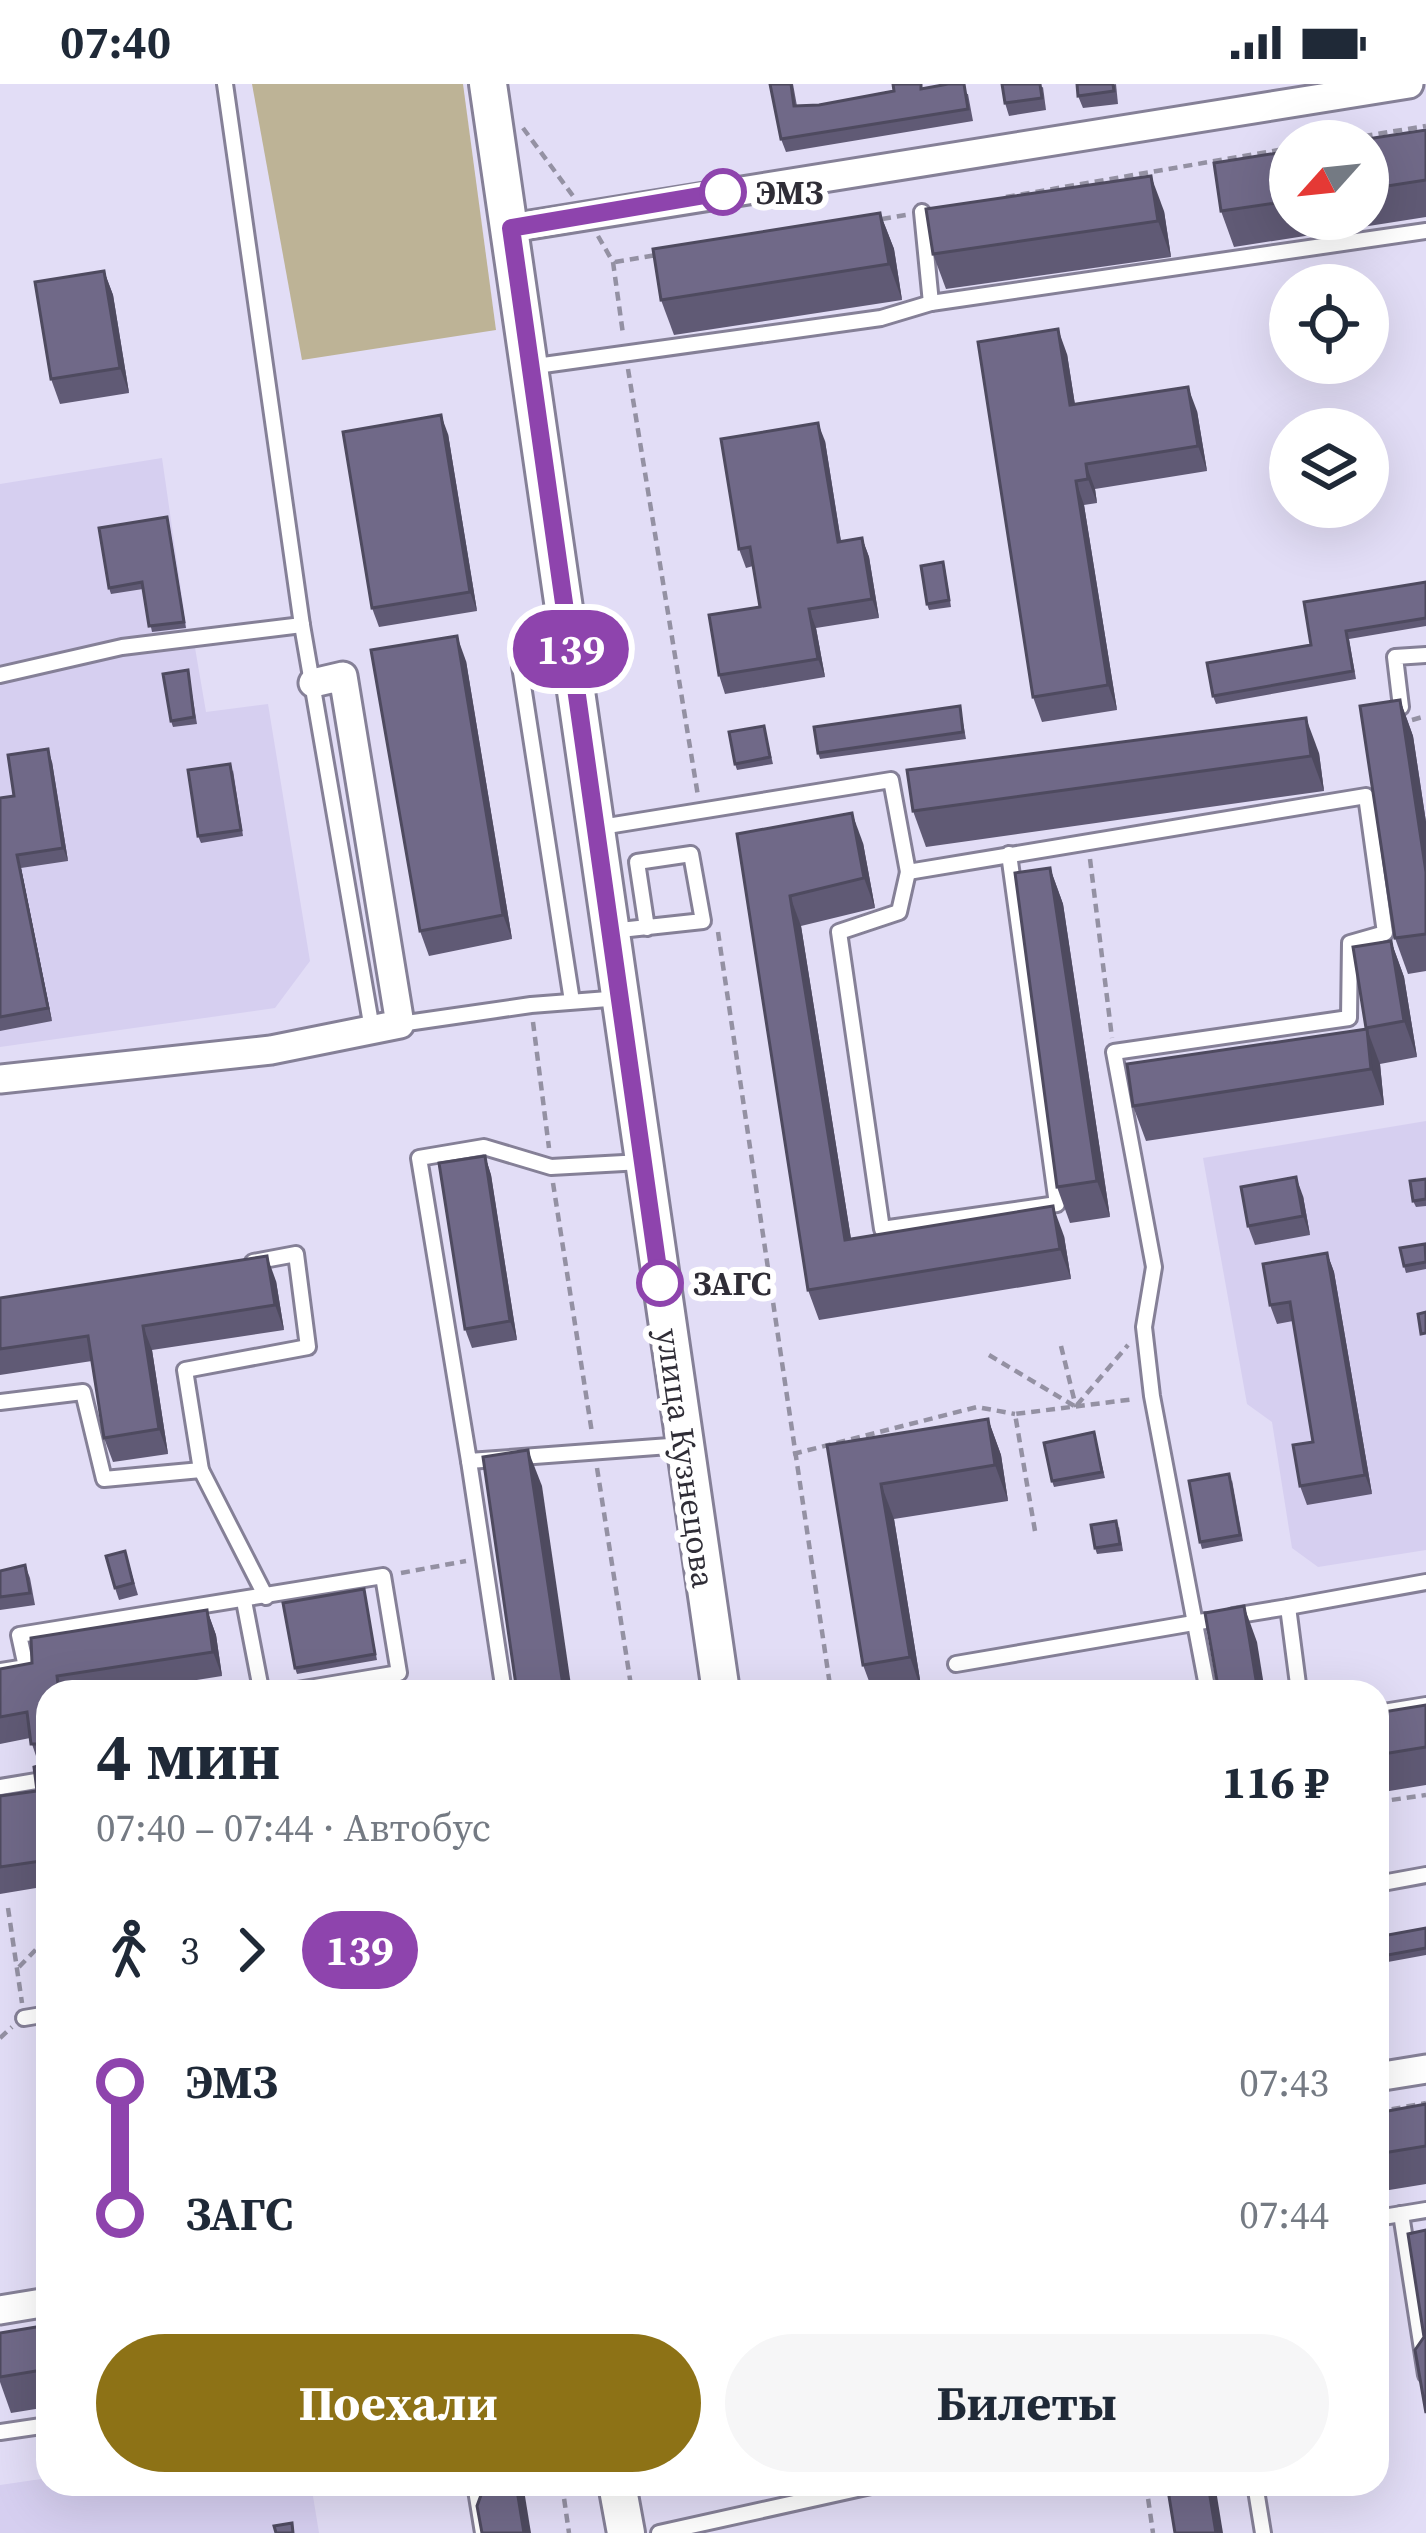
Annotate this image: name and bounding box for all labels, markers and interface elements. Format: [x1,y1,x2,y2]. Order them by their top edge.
text: 07:40 [60,11,171,73]
north arrow [1269,120,1389,240]
map controls [1269,120,1389,528]
marker: ЭМЗ [701,170,745,214]
place label: ЭМЗ [756,170,823,215]
button: locate [1269,264,1389,384]
button: layers [1269,408,1389,528]
line badge: 139 [502,610,640,688]
text: 139 [537,620,605,678]
marker: ЗАГС [638,1261,682,1305]
place label: ЗАГС [693,1261,771,1306]
street label: улица Кузнецова [646,1325,727,1591]
text: 4 мин [96,1711,281,1801]
text: 116 ₽ [1222,1751,1329,1813]
text: 07:40 – 07:44 · Автобус [96,1801,491,1854]
icon: walk [96,1917,162,1983]
icon: forward [218,1917,284,1983]
text: 139 [326,1921,394,1979]
text: 3 [180,1924,200,1977]
text: ЭМЗ [186,2051,278,2113]
text: 07:43 [1239,2056,1329,2109]
text: ЗАГС [186,2183,293,2245]
text: 07:44 [1239,2188,1329,2241]
button: Поехали [96,2334,701,2472]
button: Билеты [725,2334,1329,2472]

